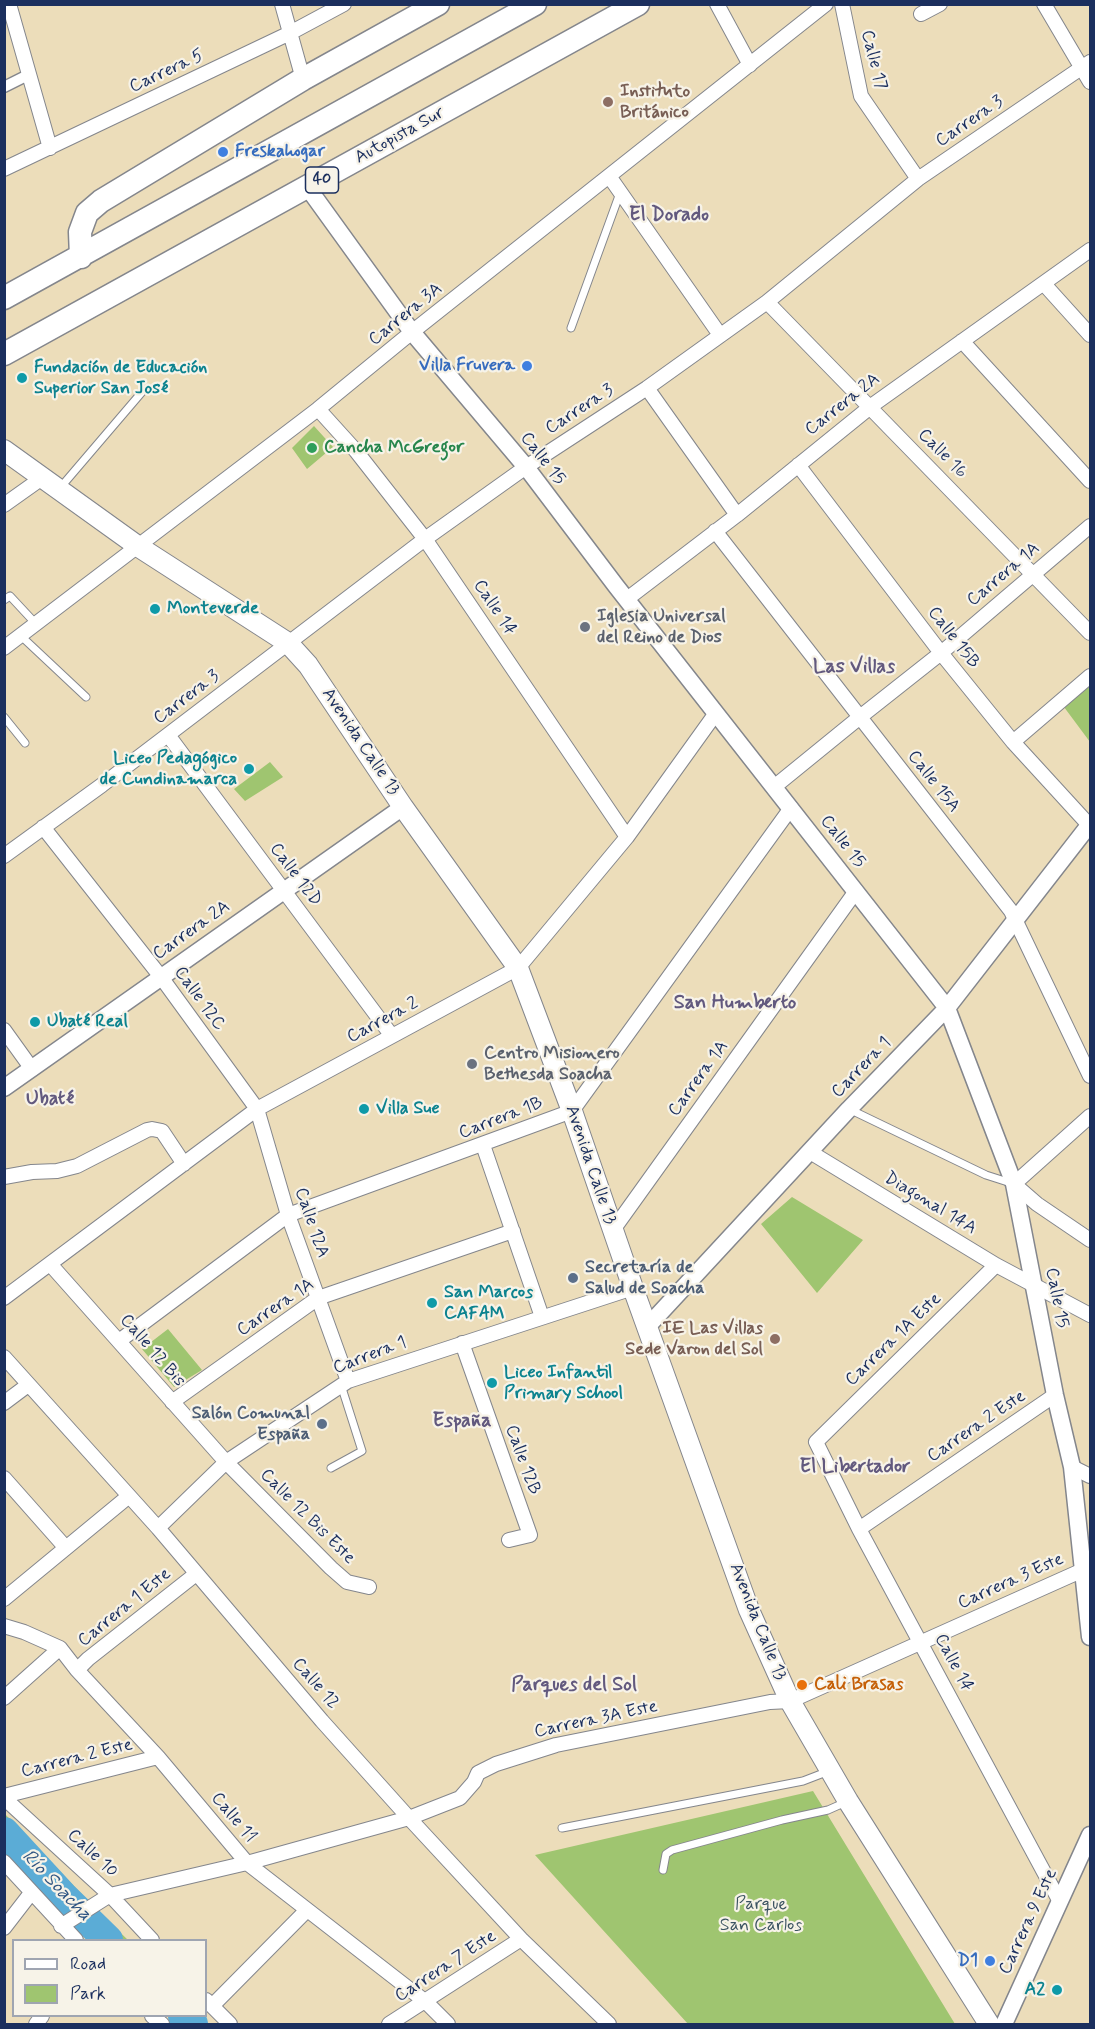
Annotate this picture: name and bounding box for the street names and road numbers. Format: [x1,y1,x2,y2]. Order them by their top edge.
street label: Calle 17 [855,28,891,92]
street label: Carrera 5 [126,45,208,99]
street label: Carrera 3 [932,92,1008,152]
street label: Autopista Sur [352,103,448,169]
road number: 40 [306,167,338,193]
street label: Carrera 3A [365,279,447,351]
street label: Carrera 2A [801,369,885,441]
street label: Carrera 3 [542,380,618,440]
street label: Calle 16 [913,425,971,483]
street label: Calle 15 [515,428,569,490]
street label: Carrera 1A [963,538,1045,612]
street label: Calle 14 [468,576,520,640]
street label: Calle 15B [922,603,984,673]
street label: Carrera 3 [150,666,224,730]
street label: Avenida Calle 13 [316,684,404,800]
street label: Calle 15A [902,747,964,817]
street label: Calle 15 [815,811,869,873]
street label: Calle 12D [264,839,326,911]
street label: Carrera 2A [149,897,235,965]
street label: Calle 12C [169,963,229,1035]
street label: Carrera 2 [344,993,422,1049]
street label: Carrera 1 [828,1033,896,1103]
street label: Carrera 1A [664,1037,734,1121]
street label: Carrera 1B [456,1093,546,1145]
street label: Avenida Calle 13 [560,1103,620,1227]
street label: Diagonal 14A [880,1168,980,1240]
street label: Calle 12A [289,1185,333,1261]
street label: Calle 15 [1040,1266,1072,1330]
street label: Carrera 1A [233,1274,319,1342]
street label: Carrera 1A Este [841,1289,947,1391]
street label: Calle 12 Bis [114,1310,190,1392]
street label: Carrera 1 [330,1332,410,1380]
street label: Carrera 2 Este [924,1386,1030,1468]
street label: Calle 12B [499,1422,545,1498]
street label: Calle 12 Bis Este [255,1465,359,1569]
street label: Carrera 3 Este [955,1549,1067,1615]
street label: Avenida Calle 13 [724,1560,790,1684]
street label: Carrera 1 Este [74,1564,176,1652]
street label: Calle 14 [929,1630,977,1696]
street label: Calle 12 [287,1654,343,1714]
street label: Carrera 3A Este [532,1696,660,1744]
street label: Carrera 2 Este [19,1735,135,1783]
street label: Calle 11 [206,1788,260,1848]
street label: Calle 10 [62,1825,122,1883]
street label: Carrera 9 Este [995,1866,1063,1978]
street label: Carrera 7 Este [391,1926,501,2008]

